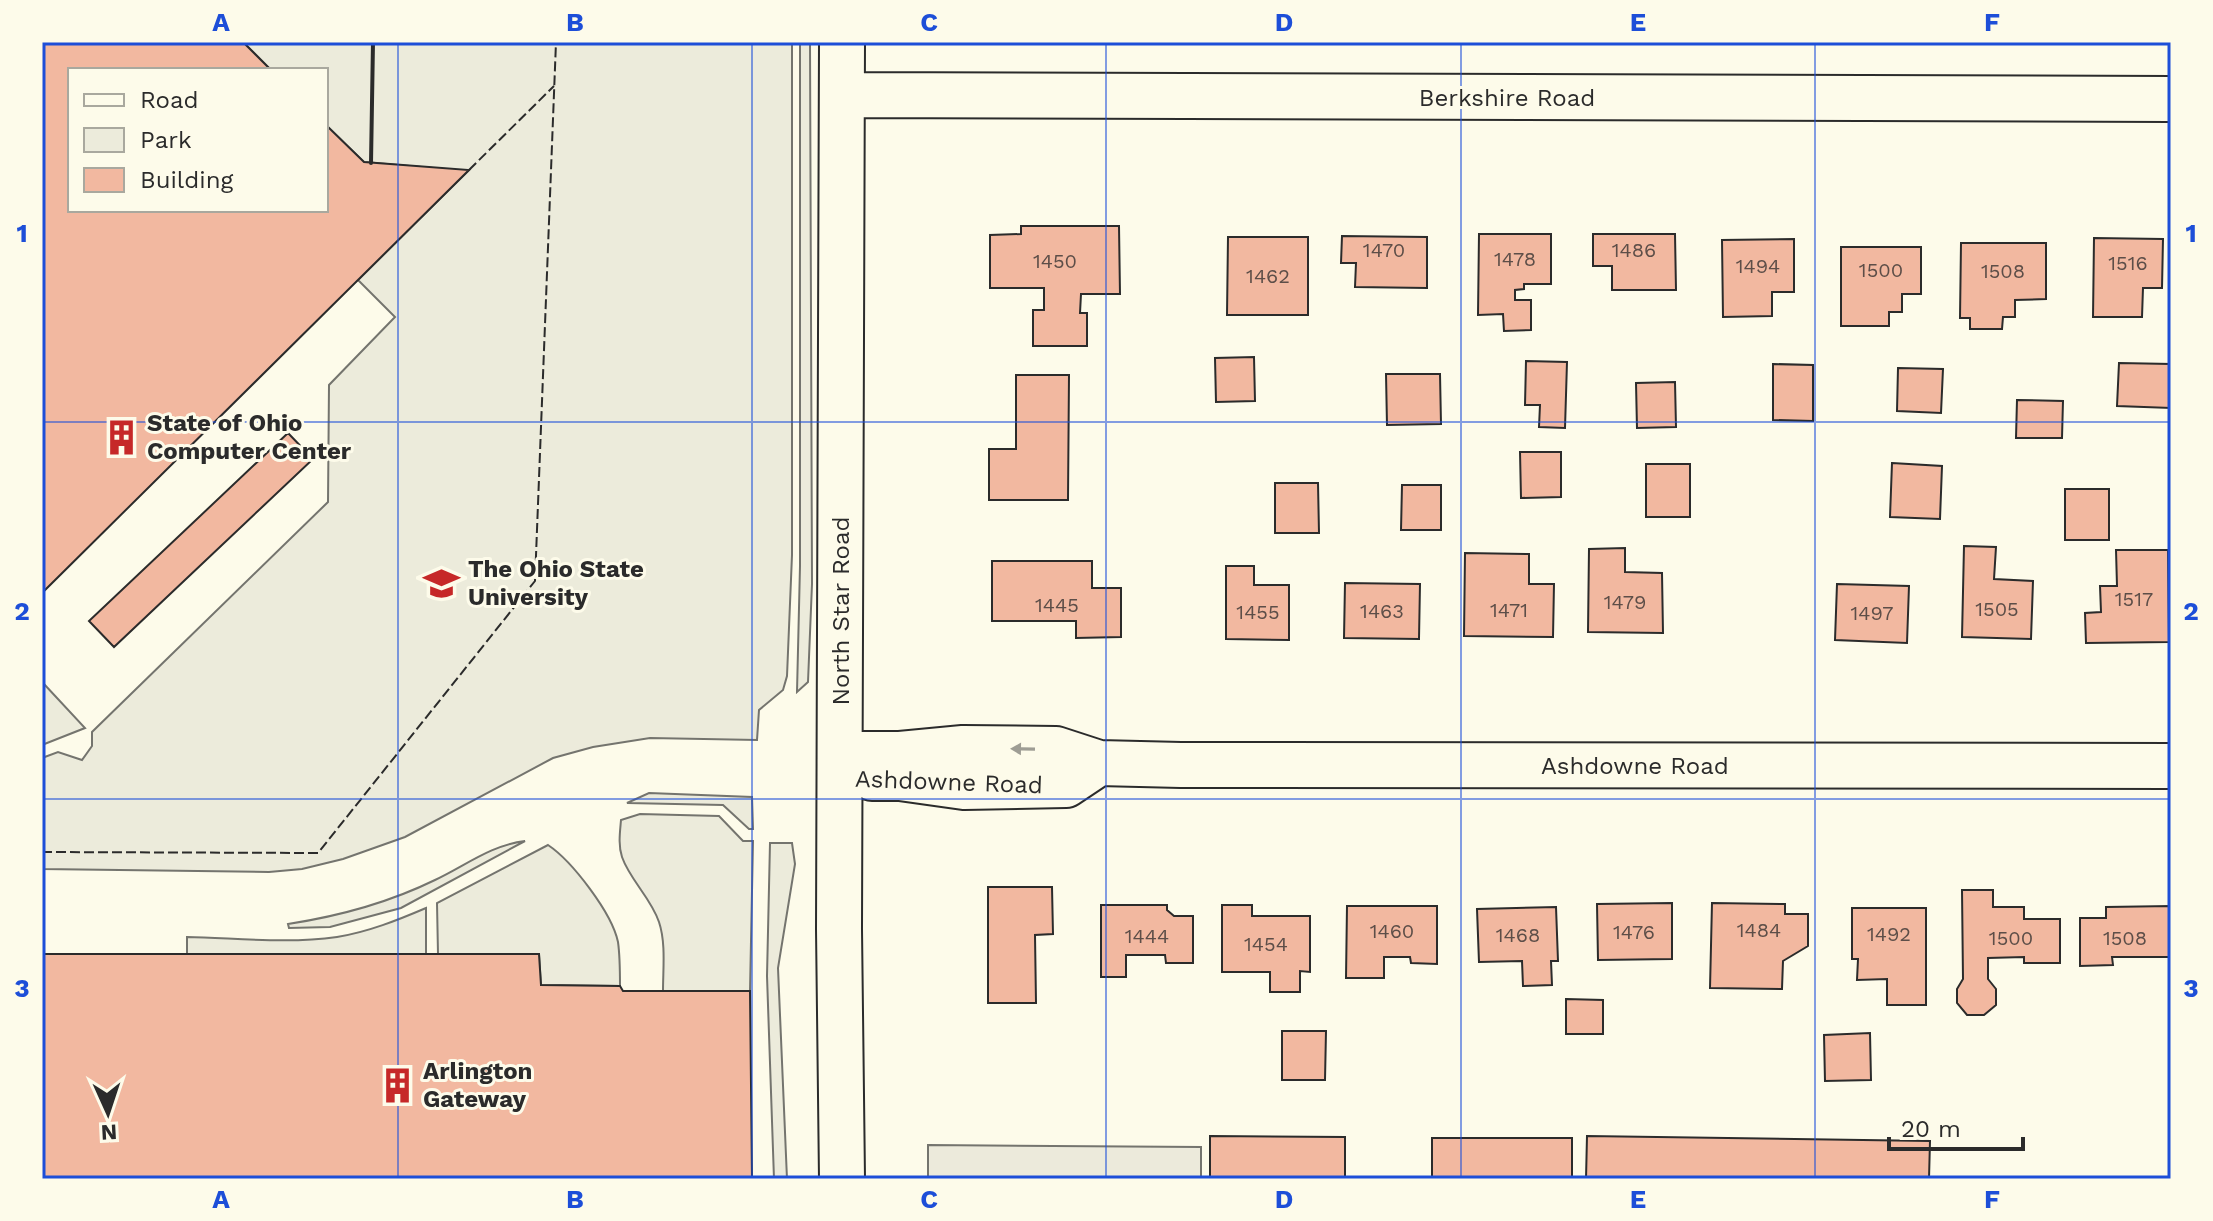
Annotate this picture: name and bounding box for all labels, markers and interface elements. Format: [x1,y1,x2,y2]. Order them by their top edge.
text: A [212,7,230,37]
text: B [566,7,584,37]
text: C [920,7,938,37]
text: D [1275,7,1293,37]
text: E [1630,7,1646,37]
text: F [1984,7,2000,37]
legend [68,68,328,212]
street label: Berkshire Road [1419,84,1595,112]
text: Road [140,86,199,114]
text: Park [140,126,192,154]
text: Building [140,166,233,194]
text: 1 [16,218,28,248]
text: 1 [2185,218,2197,248]
house number: 1470 [1363,238,1405,262]
house number: 1486 [1612,238,1656,262]
house number: 1478 [1494,247,1536,271]
house number: 1450 [1033,249,1077,273]
house number: 1516 [2108,251,2148,275]
house number: 1494 [1736,254,1780,278]
house number: 1500 [1859,258,1903,282]
house number: 1508 [1981,259,2025,283]
house number: 1462 [1246,264,1290,288]
place label: State of Ohio Computer Center [147,409,352,465]
building icon: State of Ohio Computer Center [102,418,140,456]
street label: North Star Road [827,516,855,706]
place label: The Ohio State University [468,555,644,611]
school or university icon: The Ohio State University [423,564,461,602]
house number: 1517 [2115,587,2153,611]
house number: 1479 [1604,590,1646,614]
house number: 1445 [1035,593,1079,617]
text: 2 [14,596,30,626]
text: 2 [2183,596,2199,626]
house number: 1505 [1975,597,2019,621]
house number: 1471 [1490,598,1528,622]
house number: 1463 [1360,599,1404,623]
house number: 1455 [1236,600,1280,624]
house number: 1497 [1850,601,1894,625]
one-way arrow [1010,743,1035,755]
street label: Ashdowne Road [1541,752,1729,780]
street label: Ashdowne Road [855,765,1043,799]
house number: 1484 [1737,918,1781,942]
house number: 1460 [1370,919,1414,943]
house number: 1476 [1613,920,1655,944]
house number: 1492 [1867,922,1911,946]
house number: 1468 [1496,923,1540,947]
house number: 1444 [1125,924,1169,948]
house number: 1500 [1989,926,2033,950]
house number: 1508 [2103,926,2147,950]
house number: 1454 [1244,932,1288,956]
text: 3 [14,973,30,1003]
text: 3 [2183,973,2199,1003]
place label: Arlington Gateway [423,1057,532,1113]
building icon: Arlington Gateway [378,1066,416,1104]
north arrow [68,1073,148,1153]
scale bar [1889,1101,2023,1151]
text: 20 m [1901,1115,1961,1143]
text: N [100,1120,118,1145]
text: A [212,1184,230,1214]
text: B [566,1184,584,1214]
text: C [920,1184,938,1214]
text: D [1275,1184,1293,1214]
text: E [1630,1184,1646,1214]
text: F [1984,1184,2000,1214]

